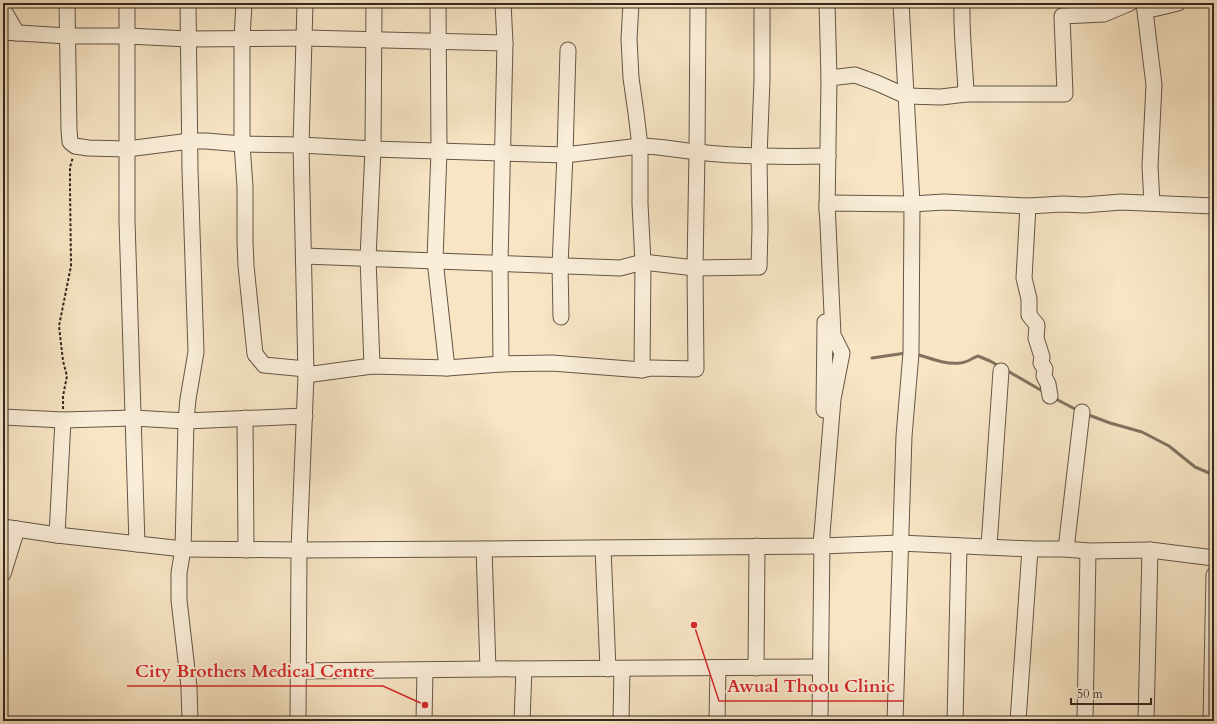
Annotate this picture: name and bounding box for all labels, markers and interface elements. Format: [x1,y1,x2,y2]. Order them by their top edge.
callout: City Brothers Medical Centre [127,656,383,686]
text: City Brothers Medical Centre [135,659,375,684]
callout: Awual Thoou Clinic [719,671,903,701]
text: Awual Thoou Clinic [727,674,895,699]
scale bar [1071,680,1151,706]
text: 50 m [1077,686,1104,702]

